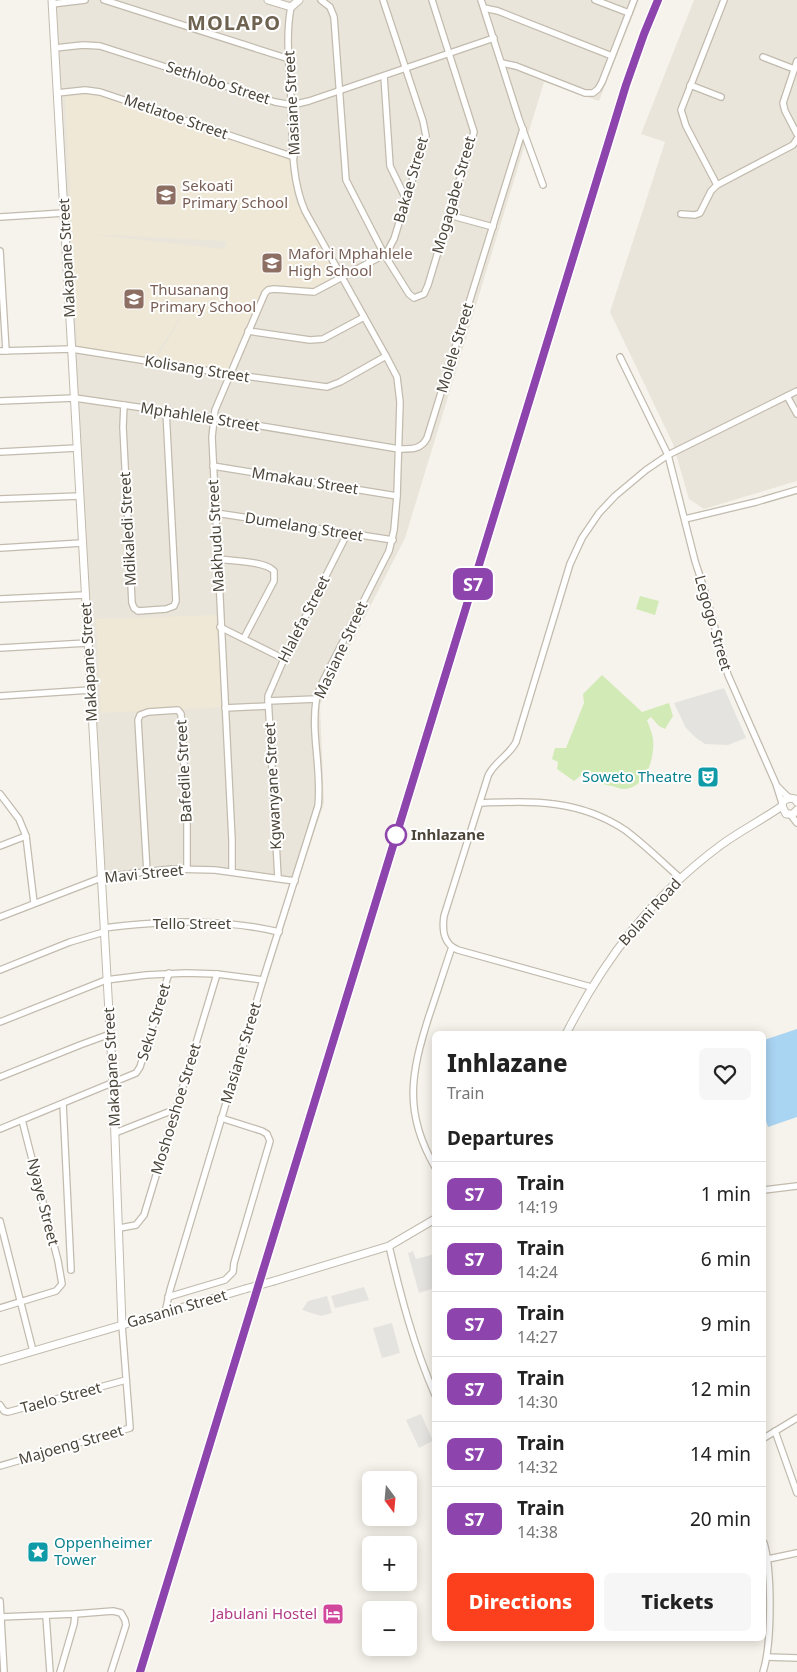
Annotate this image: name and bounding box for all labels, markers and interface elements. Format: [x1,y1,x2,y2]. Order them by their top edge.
district label: MOLAPO [187,9,281,36]
street label: Masiane Street [278,50,304,156]
street label: Sethlobo Street [164,56,274,108]
street label: Metlatoe Street [122,89,231,143]
street label: Mogagabe Street [427,133,480,256]
street label: Bakae Street [388,134,432,225]
place label: Sekoati Primary School [182,175,288,212]
school or university icon: Sekoati Primary School [154,183,178,207]
street label: Makapane Street [53,197,79,318]
place label: Mafori Mphahlele High School [288,243,413,280]
school or university icon: Mafori Mphahlele High School [260,251,284,275]
place label: Thusanang Primary School [150,279,256,316]
school or university icon: Thusanang Primary School [122,287,146,311]
street label: Molele Street [431,300,477,395]
street label: Kolisang Street [143,350,252,386]
street label: Mphahlele Street [139,397,262,435]
street label: Mmakau Street [250,462,360,498]
street label: Mdikaledi Street [114,471,140,587]
street label: Makhudu Street [202,479,228,593]
street label: Dumelang Street [244,507,365,545]
line badge: S7 [450,568,496,600]
street label: Hlalefa Street [273,571,334,665]
text: S7 [463,572,483,596]
street label: Legogo Street [691,573,737,673]
street label: Masiane Street [309,597,372,701]
street label: Makapane Street [75,601,101,722]
street label: Bafedile Street [170,719,196,823]
street label: Kgwanyane Street [259,721,285,850]
theatre icon: Soweto Theatre [696,765,720,789]
place label: Soweto Theatre [582,766,692,786]
marker: Inhlazane [385,824,407,846]
place label: Inhlazane [411,824,485,844]
street label: Mavi Street [103,859,185,887]
street label: Bolani Road [614,873,685,949]
street label: Tello Street [153,913,232,933]
street label: Seku Street [132,980,174,1063]
street label: Masiane Street [215,999,265,1106]
street label: Makapane Street [98,1006,124,1127]
street label: Moshoeshoe Street [146,1040,205,1177]
text: Inhlazane [447,1046,568,1079]
button: heart [699,1048,751,1100]
text: Train [447,1082,484,1104]
text: Departures [447,1125,554,1151]
street label: Nyaye Street [23,1156,65,1248]
text: Train [517,1170,565,1196]
text: 1 min [701,1181,751,1207]
text: S7 [464,1182,485,1206]
text: 14:19 [517,1196,558,1218]
text: Train [517,1235,565,1261]
text: 6 min [701,1246,751,1272]
text: S7 [464,1247,485,1271]
text: 14:24 [517,1261,558,1283]
street label: Gasanin Street [124,1284,230,1332]
text: Train [517,1300,565,1326]
text: 9 min [701,1311,751,1337]
text: S7 [464,1312,485,1336]
text: 14:27 [517,1326,558,1348]
text: Train [517,1365,565,1391]
text: 12 min [690,1376,751,1402]
street label: Taelo Street [18,1377,104,1417]
text: S7 [464,1377,485,1401]
text: 14:30 [517,1391,558,1413]
street label: Majoeng Street [16,1419,126,1468]
text: Train [517,1430,565,1456]
text: 14 min [690,1441,751,1467]
text: S7 [464,1442,485,1466]
text: 14:32 [517,1456,558,1478]
north arrow [362,1471,418,1526]
map controls [362,1471,417,1656]
text: Train [517,1495,565,1521]
text: 20 min [690,1506,751,1532]
text: S7 [464,1507,485,1531]
text: 14:38 [517,1521,558,1543]
place label: Oppenheimer Tower [54,1532,152,1569]
button: + [362,1536,417,1591]
place icon: Oppenheimer Tower [26,1540,50,1564]
button: Directions [447,1573,594,1631]
button: Tickets [604,1573,751,1631]
button: − [362,1601,417,1656]
hotel icon: Jabulani Hostel [321,1602,345,1626]
place label: Jabulani Hostel [210,1603,317,1623]

